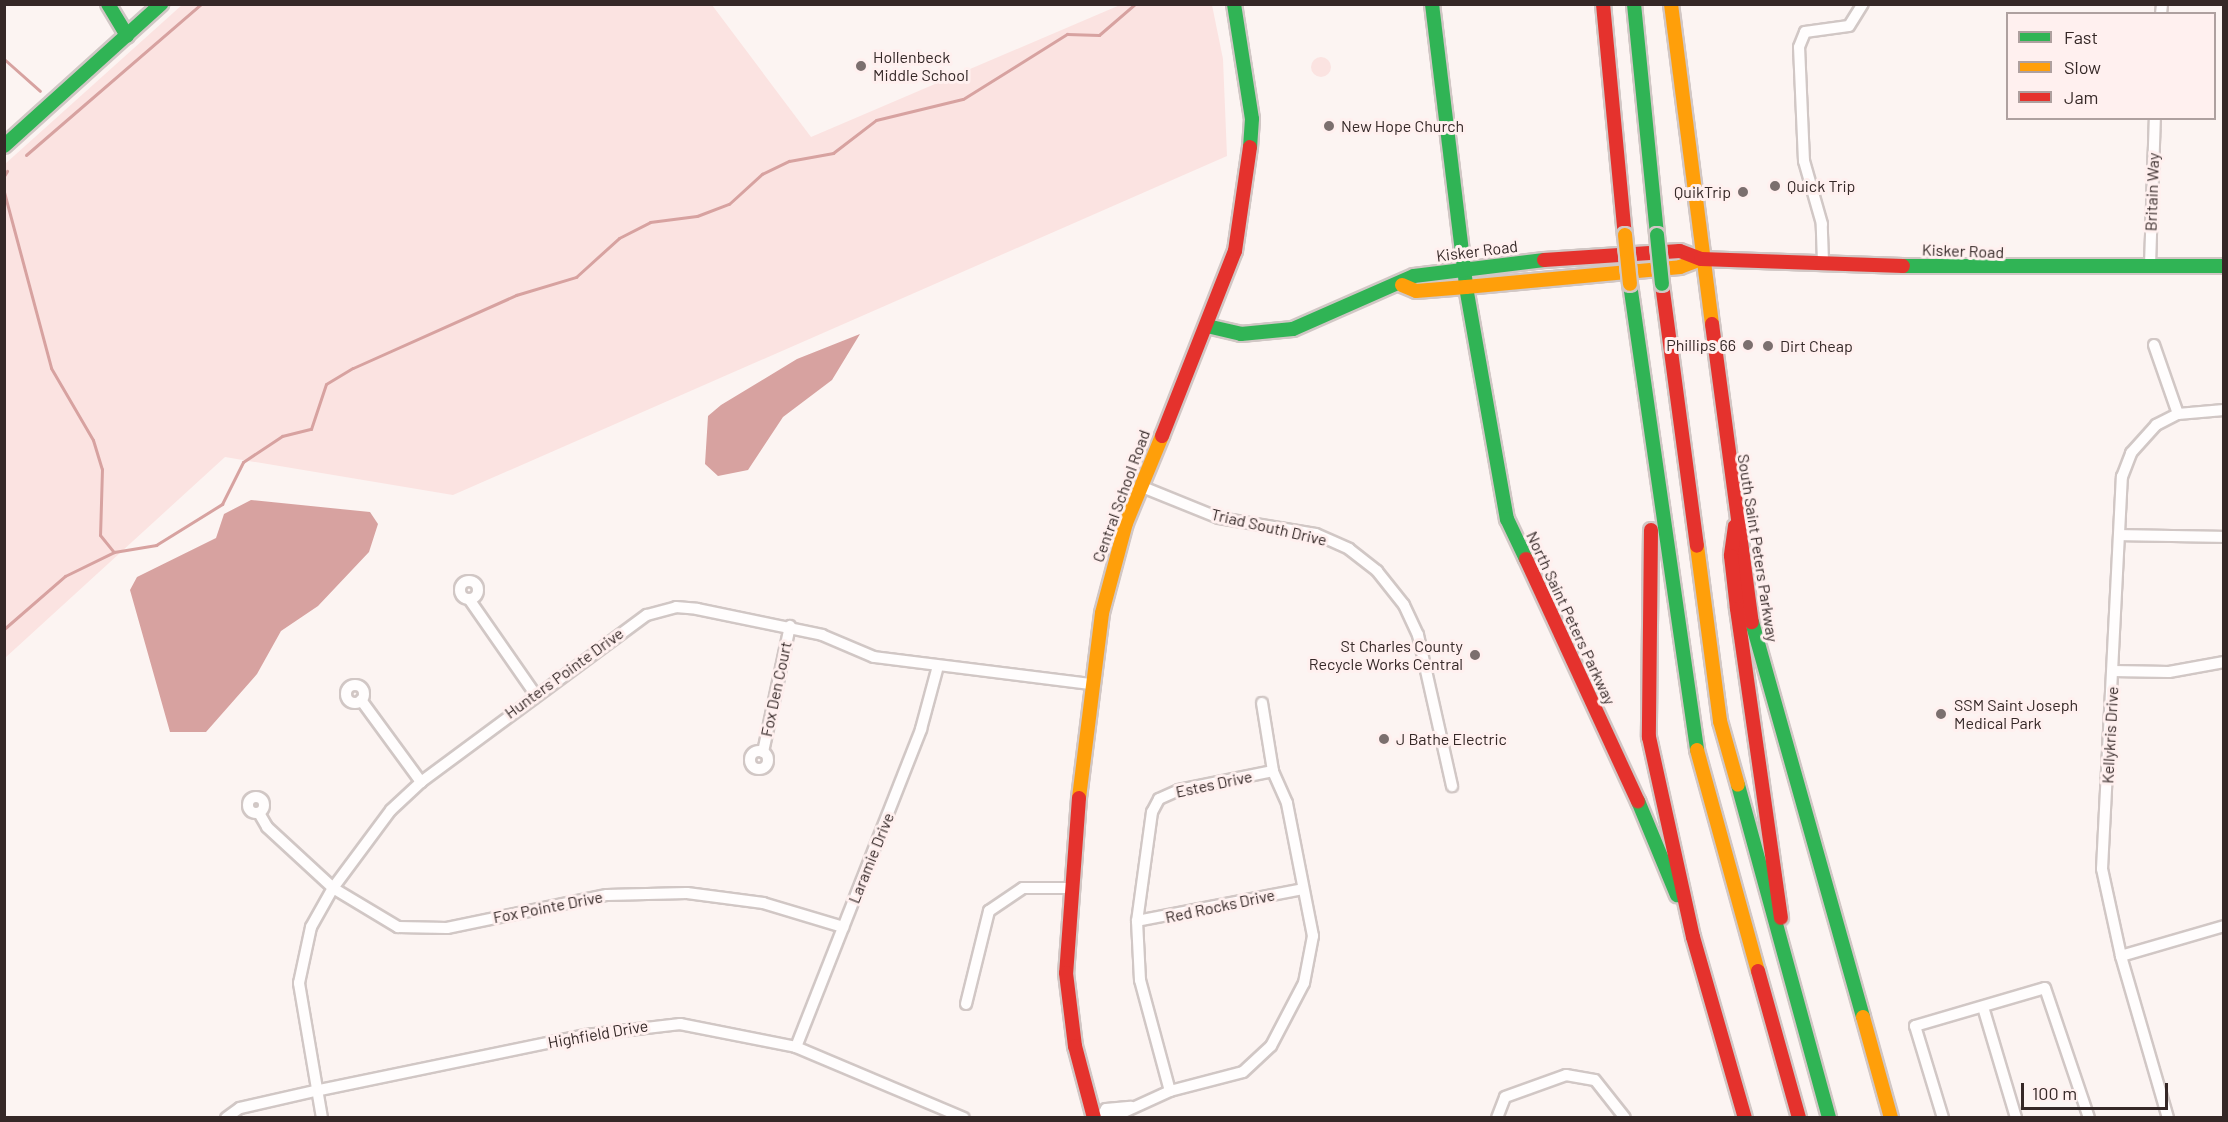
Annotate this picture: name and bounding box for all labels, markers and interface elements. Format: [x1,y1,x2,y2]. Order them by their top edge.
legend [2006,12,2216,120]
text: Fast [2064,26,2098,48]
place label: Hollenbeck Middle School [873,47,969,85]
text: Slow [2064,56,2101,78]
marker: Hollenbeck Middle School [854,59,868,73]
text: Jam [2064,86,2098,108]
place label: New Hope Church [1341,116,1464,136]
marker: New Hope Church [1322,119,1336,133]
street label: Britain Way [2141,152,2163,232]
place label: Quick Trip [1787,176,1855,196]
marker: Quick Trip [1768,179,1782,193]
place label: QuikTrip [1674,182,1731,202]
marker: QuikTrip [1736,185,1750,199]
street label: Kisker Road [1435,236,1519,266]
street label: Kisker Road [1922,240,2004,262]
place label: Phillips 66 [1666,335,1736,355]
place label: Dirt Cheap [1780,336,1853,356]
marker: Phillips 66 [1741,338,1755,352]
marker: Dirt Cheap [1761,339,1775,353]
street label: Central School Road [1088,427,1154,565]
street label: South Saint Peters Parkway [1734,453,1782,643]
street label: Triad South Drive [1209,504,1329,550]
street label: North Saint Peters Parkway [1522,528,1620,708]
street label: Hunters Pointe Drive [501,623,627,723]
place label: St Charles County Recycle Works Central [1309,636,1463,674]
street label: Fox Den Court [757,640,795,738]
marker: St Charles County Recycle Works Central [1468,648,1482,662]
street label: Kellykris Drive [2098,686,2122,784]
place label: SSM Saint Joseph Medical Park [1954,695,2078,733]
marker: SSM Saint Joseph Medical Park [1932,705,1950,723]
place label: J Bathe Electric [1396,729,1507,749]
marker: J Bathe Electric [1377,732,1391,746]
street label: Estes Drive [1174,767,1254,801]
street label: Laramie Drive [844,810,898,906]
street label: Red Rocks Drive [1163,885,1277,927]
street label: Fox Pointe Drive [492,887,604,927]
street label: Highfield Drive [546,1016,650,1052]
scale bar [2024,1071,2171,1109]
text: 100 m [2032,1082,2077,1104]

